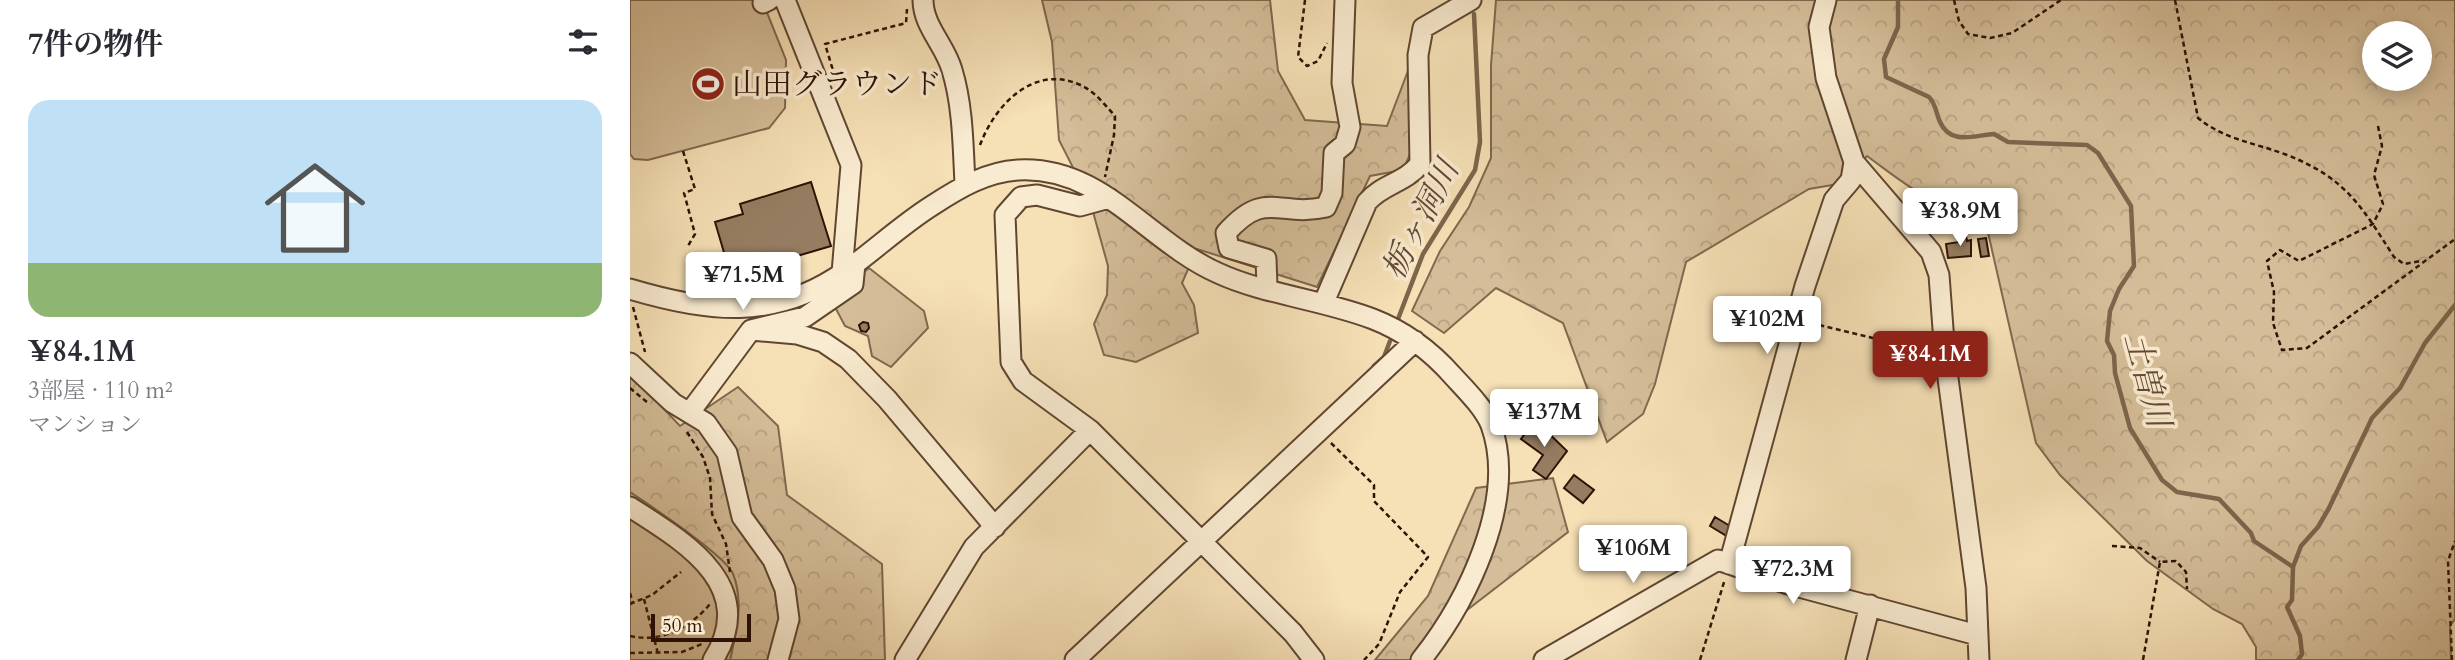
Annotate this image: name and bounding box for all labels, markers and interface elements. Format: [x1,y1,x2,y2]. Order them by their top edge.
map controls [2362,21,2432,91]
button: layers [2362,21,2432,91]
icon: filters [564,23,602,61]
text: 7件の物件 [28,24,163,65]
place label: 山田グラウンド [732,64,942,105]
sports icon: 山田グラウンド [689,65,727,103]
icon: home [252,145,378,271]
water label: 栃ヶ洞川 [1372,150,1471,287]
pin: ¥38.9M [1903,188,2017,248]
text: ¥38.9M [1919,195,2001,226]
pin: ¥71.5M [686,252,800,312]
text: ¥71.5M [702,259,784,290]
pin: ¥102M [1718,296,1816,356]
text: ¥102M [1729,303,1805,334]
water label: 土曽川 [2113,328,2181,435]
text: ¥84.1M [28,331,136,372]
pin: ¥84.1M [1873,332,1987,391]
text: ¥84.1M [1889,338,1971,369]
text: 3部屋 · 110 m² [28,375,173,406]
pin: ¥137M [1495,390,1593,449]
text: ¥137M [1506,396,1582,427]
text: マンション [28,409,142,440]
pin: ¥106M [1584,526,1682,585]
text: ¥106M [1595,532,1671,563]
pin: ¥72.3M [1736,546,1850,606]
text: ¥72.3M [1752,553,1834,584]
scale bar [651,611,751,643]
text: 50 m [662,613,703,639]

